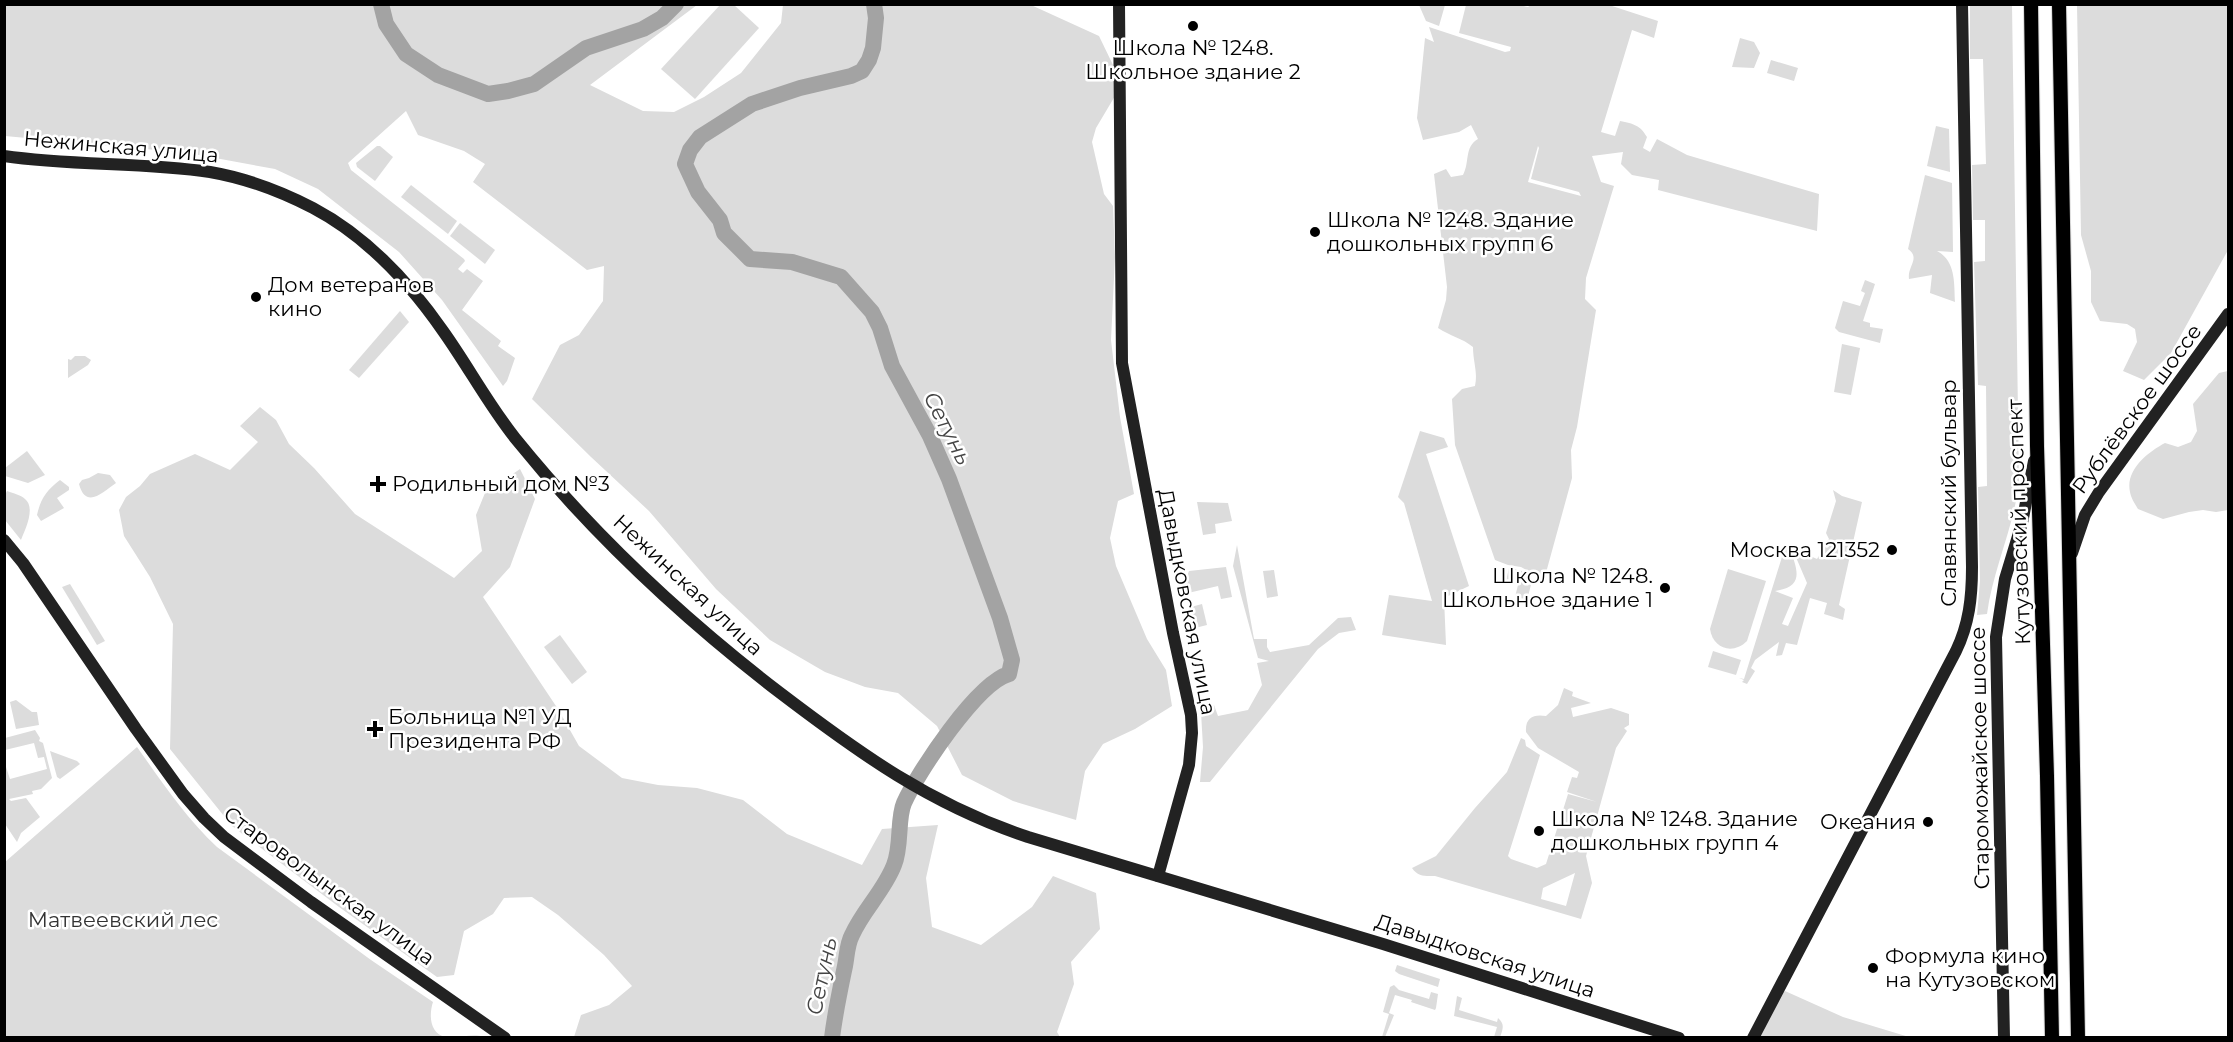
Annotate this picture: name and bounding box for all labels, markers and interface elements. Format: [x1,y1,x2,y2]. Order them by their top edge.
marker: Школа № 1248. Школьное здание 2 [1186,19,1200,33]
place label: Школа № 1248. Школьное здание 2 [1085,35,1301,84]
street label: Нежинская улица [22,126,220,167]
place label: Школа № 1248. Здание дошкольных групп 6 [1327,207,1574,256]
marker: Школа № 1248. Здание дошкольных групп 6 [1308,225,1322,239]
place label: Дом ветеранов кино [268,272,434,321]
marker: Дом ветеранов кино [249,290,263,304]
street label: Рублёвское шоссе [2067,319,2207,498]
street label: Славянский бульвар [1936,379,1961,607]
water label: Сетунь [918,387,977,469]
street label: Кутузовский проспект [2002,399,2035,645]
place label: Родильный дом №3 [392,471,610,496]
marker: Родильный дом №3 [369,475,387,493]
street label: Давыдковская улица [1153,487,1222,717]
street label: Нежинская улица [608,509,768,661]
place label: Москва 121352 [1729,537,1880,562]
marker: Москва 121352 [1885,543,1899,557]
place label: Школа № 1248. Школьное здание 1 [1442,563,1653,612]
marker: Школа № 1248. Школьное здание 1 [1658,581,1672,595]
street label: Староможайское шоссе [1965,626,1994,890]
place label: Больница №1 УД Президента РФ [388,704,572,753]
marker: Больница №1 УД Президента РФ [366,720,384,738]
street label: Староволынская улица [219,801,440,971]
place label: Школа № 1248. Здание дошкольных групп 4 [1551,806,1798,855]
place label: Океания [1820,809,1916,834]
marker: Океания [1921,815,1935,829]
marker: Школа № 1248. Здание дошкольных групп 4 [1532,824,1546,838]
park label: Матвеевский лес [28,907,218,932]
street label: Давыдковская улица [1372,908,1598,1003]
water label: Сетунь [800,935,843,1017]
place label: Формула кино на Кутузовском [1885,943,2055,992]
marker: Формула кино на Кутузовском [1866,961,1880,975]

